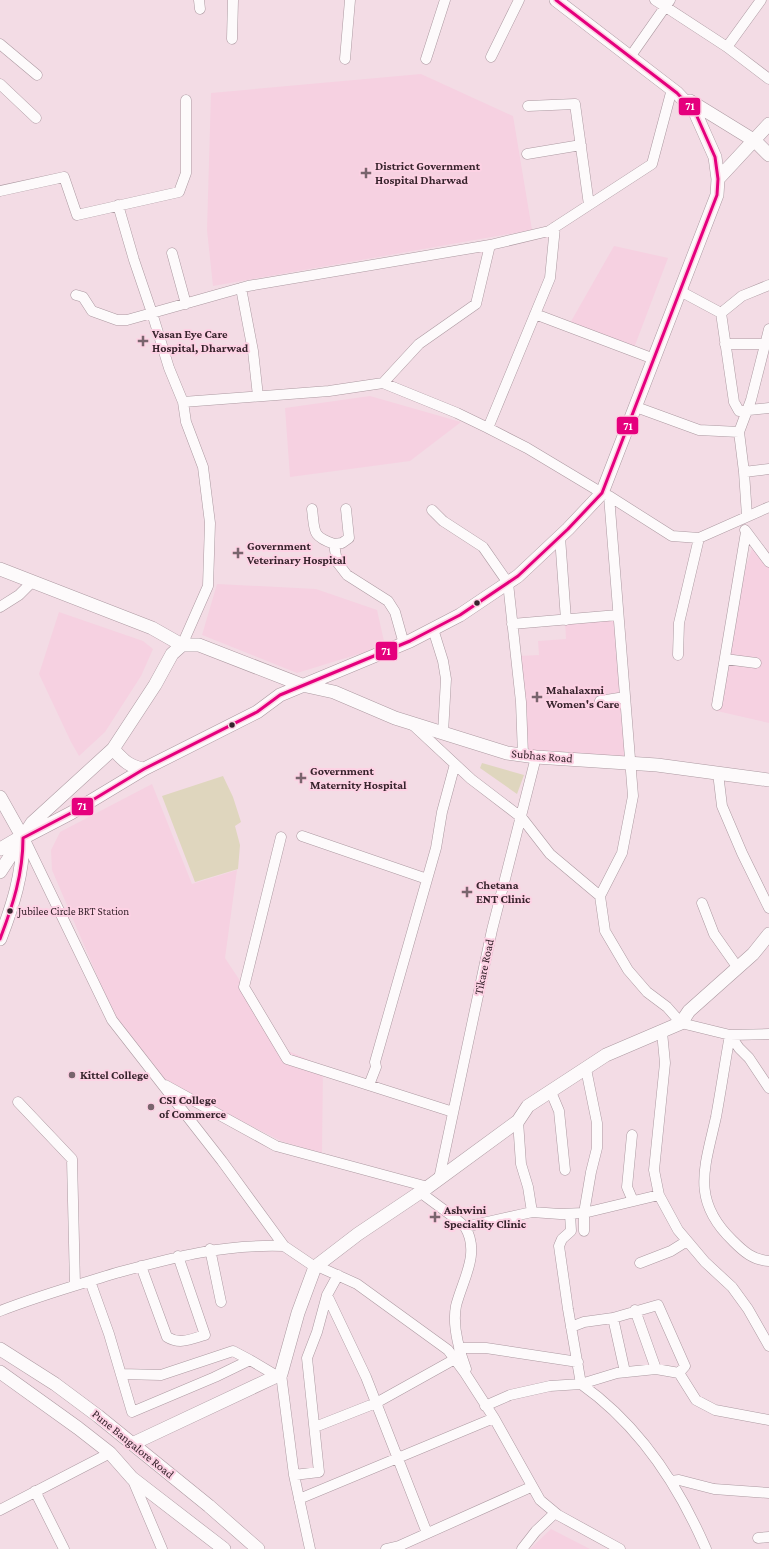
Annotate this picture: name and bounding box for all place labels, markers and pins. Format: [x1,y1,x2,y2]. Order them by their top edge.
place label: District Government Hospital Dharwad [375,159,481,187]
marker: District Government Hospital Dharwad [360,167,372,179]
place label: Vasan Eye Care Hospital, Dharwad [151,327,249,355]
marker: Vasan Eye Care Hospital, Dharwad [137,335,149,347]
place label: Government Veterinary Hospital [246,539,347,567]
marker: Government Veterinary Hospital [232,547,244,559]
unlabelled marker [472,598,482,608]
place label: Mahalaxmi Women's Care [545,683,620,711]
marker: Mahalaxmi Women's Care [531,691,543,703]
unlabelled marker [227,720,237,730]
place label: Government Maternity Hospital [310,764,407,792]
marker: Government Maternity Hospital [295,772,307,784]
place label: Chetana ENT Clinic [476,878,531,906]
marker: Chetana ENT Clinic [461,886,473,898]
place label: Jubilee Circle BRT Station [17,905,129,918]
marker: Jubilee Circle BRT Station [5,906,15,916]
place label: Kittel College [80,1068,149,1082]
marker: Kittel College [67,1070,77,1080]
place label: CSI College of Commerce [159,1093,227,1121]
marker: CSI College of Commerce [146,1102,156,1112]
place label: Ashwini Speciality Clinic [443,1203,527,1231]
marker: Ashwini Speciality Clinic [429,1211,441,1223]

